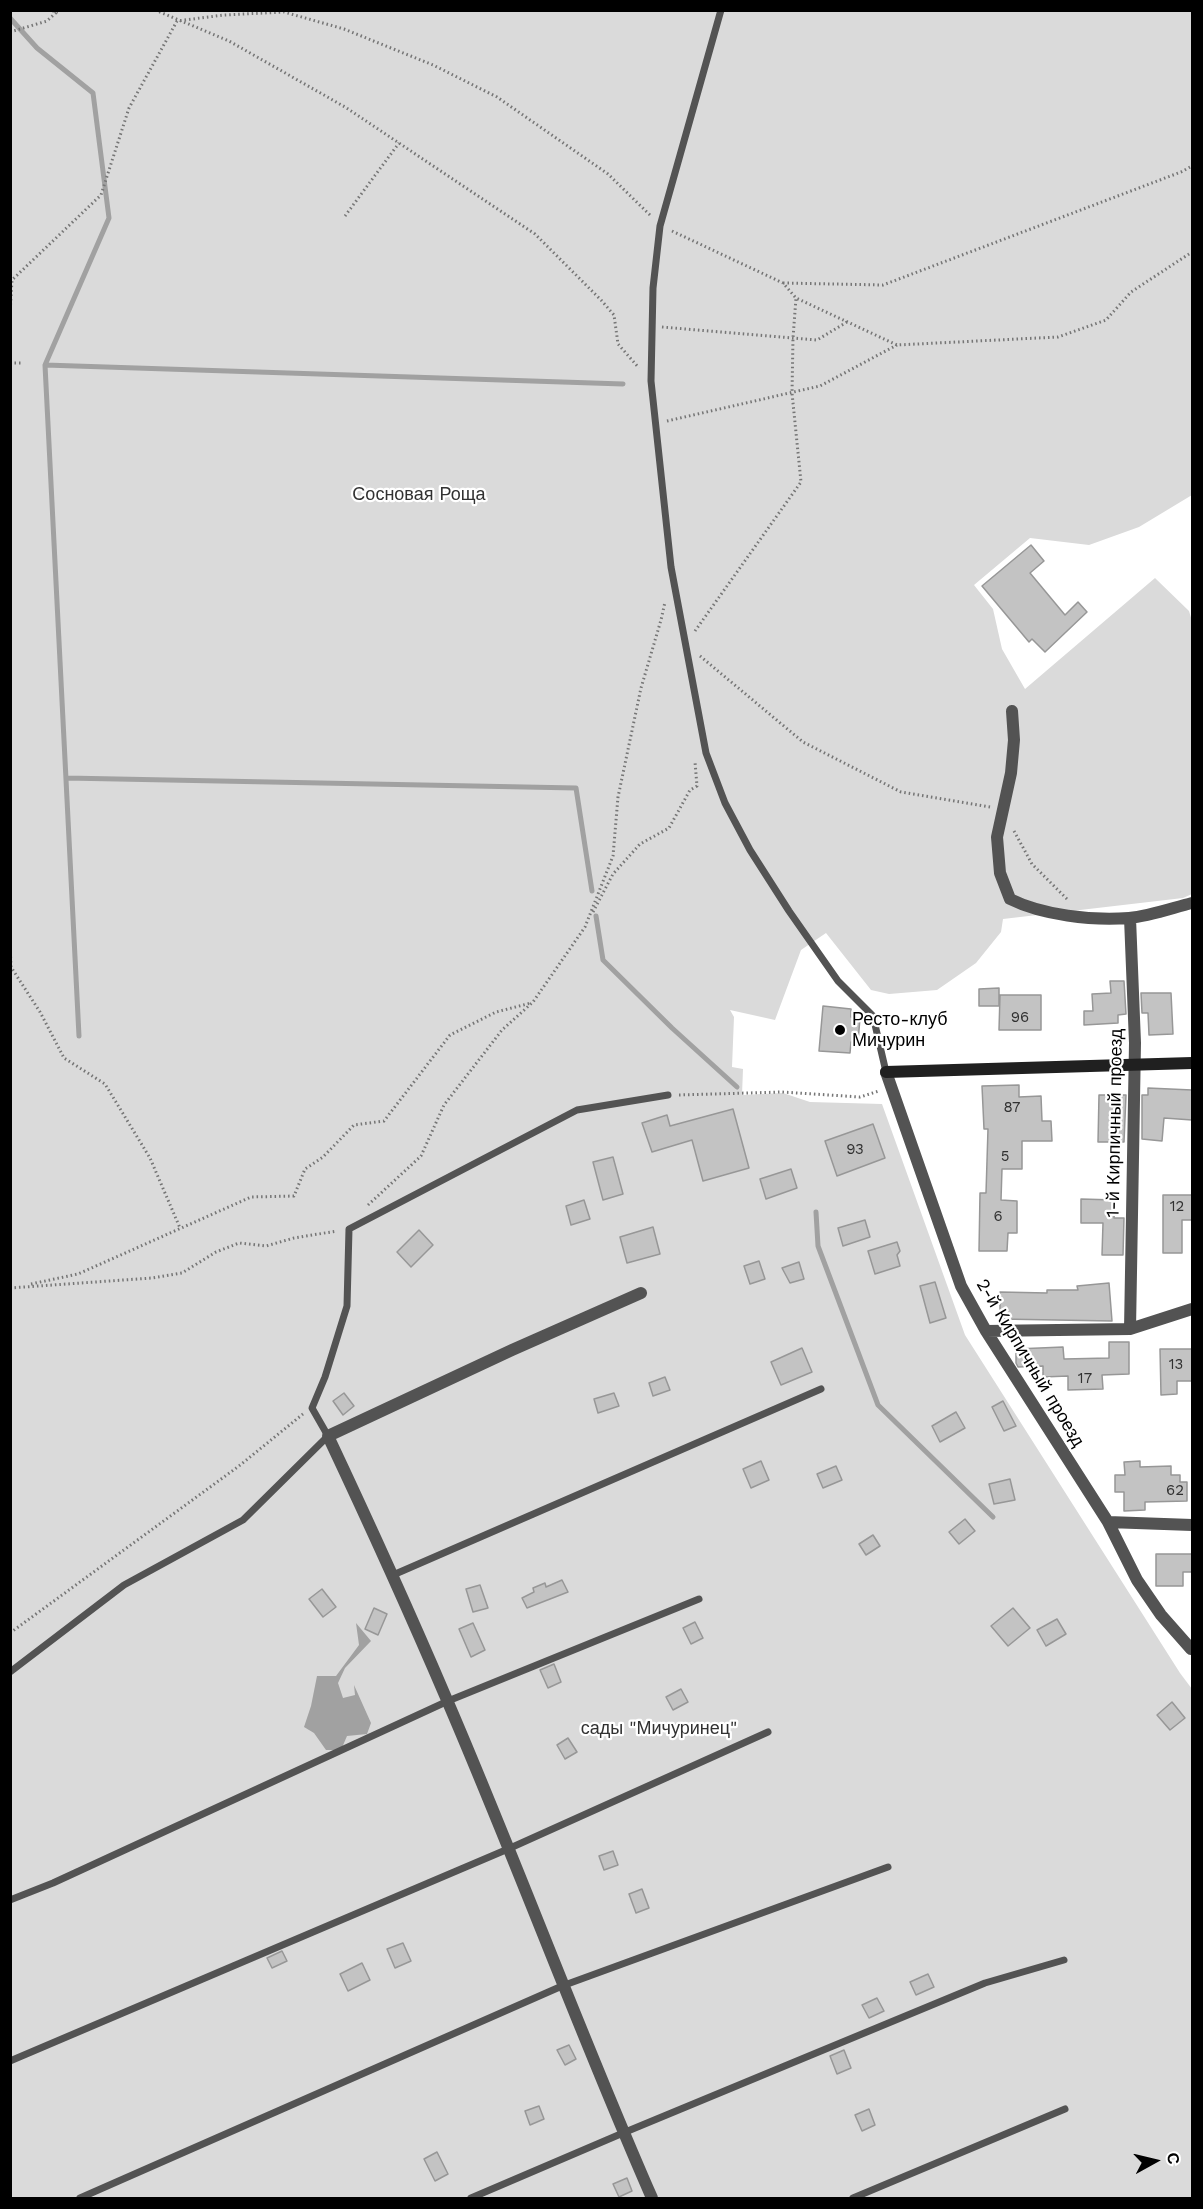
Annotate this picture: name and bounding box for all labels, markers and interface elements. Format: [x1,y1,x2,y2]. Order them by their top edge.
park label: Сосновая Роща [352,484,486,506]
place label: Ресто-клуб Мичурин [852,1009,948,1052]
house number: 96 [1011,1009,1029,1027]
marker: Ресто-клуб Мичурин [833,1023,847,1037]
street label: 1-й Кирпичный проезд [1103,1028,1127,1218]
house number: 87 [1003,1099,1021,1117]
house number: 93 [846,1141,864,1159]
house number: 5 [1001,1148,1009,1166]
house number: 12 [1170,1198,1184,1216]
house number: 6 [993,1208,1003,1226]
street label: 2-й Кирпичный проезд [971,1275,1089,1451]
house number: 13 [1169,1356,1183,1374]
house number: 17 [1078,1370,1092,1388]
house number: 62 [1166,1482,1184,1500]
park label: сады "Мичуринец" [581,1718,737,1740]
north arrow [1125,2131,1185,2191]
text: С [1163,2151,1184,2165]

